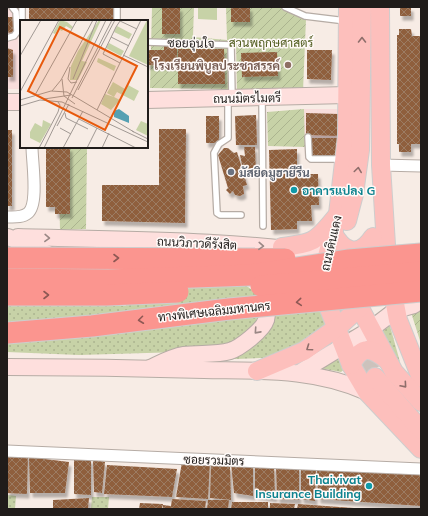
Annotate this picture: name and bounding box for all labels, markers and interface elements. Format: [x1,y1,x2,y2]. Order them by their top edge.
inset map [20,20,148,148]
street label: ซอยอุ่นใจ [167,35,215,53]
park label: สวนพฤกษศาสตร์ [229,35,313,50]
one-way arrow [358,37,366,43]
place label: โรงเรียนพิบูลประชาสรรค์ [153,58,281,74]
marker: โรงเรียนพิบูลประชาสรรค์ [283,60,293,70]
street label: ถนนมิตรไมตรี [213,90,281,106]
place label: มัสยิดมูฮายีรีน [239,165,310,181]
one-way arrow [353,166,362,173]
marker: มัสยิดมูฮายีรีน [226,167,236,177]
place label: อาคารแปลง G [302,183,376,198]
marker: อาคารแปลง G [289,185,299,195]
street label: ถนนดินแดง [317,214,345,272]
street label: ถนนวิภาวดีรังสิต [156,233,238,253]
one-way arrow [44,234,50,242]
one-way arrow [258,242,264,251]
one-way arrow [113,254,119,262]
one-way arrow [43,291,49,299]
street label: ทางพิเศษเฉลิมมหานคร [157,298,271,324]
one-way arrow [295,298,302,307]
one-way arrow [138,315,145,324]
one-way arrow [255,326,262,334]
one-way arrow [306,343,313,350]
one-way arrow [400,380,407,387]
street label: ซอยรวมมิตร [183,451,245,469]
place label: Thaivivat Insurance Building [255,472,361,501]
marker: Thaivivat Insurance Building [364,481,374,491]

